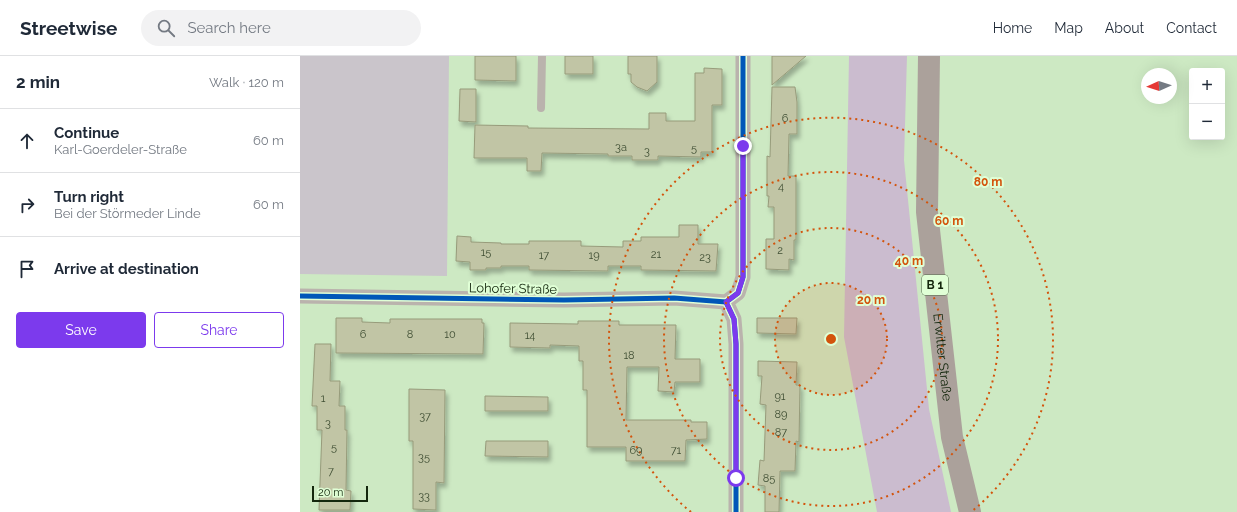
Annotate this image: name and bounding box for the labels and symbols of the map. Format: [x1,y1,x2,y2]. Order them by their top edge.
north arrow [1141,68,1177,104]
house number: 6 [782,112,789,125]
route end [734,137,752,155]
house number: 3a [615,141,627,154]
house number: 5 [691,142,697,155]
house number: 3 [644,145,650,158]
text: 80 m [974,175,1002,189]
house number: 4 [778,180,784,193]
text: 60 m [935,214,963,228]
house number: 2 [777,244,783,257]
house number: 15 [481,246,491,259]
house number: 21 [651,248,662,261]
house number: 17 [539,249,549,262]
house number: 19 [588,249,600,262]
house number: 23 [699,251,711,264]
text: 40 m [895,254,923,268]
road number: B 1 [922,275,948,295]
street label: Lohofer Straße [469,280,558,297]
text: 20 m [857,293,885,307]
street label: Erwitter Straße [930,312,955,402]
house number: 6 [360,328,367,341]
house number: 8 [407,328,413,341]
house number: 10 [444,328,456,341]
house number: 14 [525,329,535,342]
centre of rings [824,332,838,346]
house number: 18 [623,349,635,362]
house number: 91 [774,390,786,403]
house number: 1 [321,392,326,405]
house number: 89 [775,408,787,421]
house number: 37 [419,410,431,423]
house number: 3 [325,417,331,430]
house number: 87 [775,426,787,439]
house number: 5 [331,441,337,454]
house number: 69 [629,444,643,457]
house number: 71 [671,444,682,457]
house number: 35 [418,451,430,464]
house number: 7 [328,465,334,478]
route start [727,469,745,487]
house number: 85 [763,472,775,485]
scale bar [312,484,368,503]
house number: 33 [418,490,430,503]

